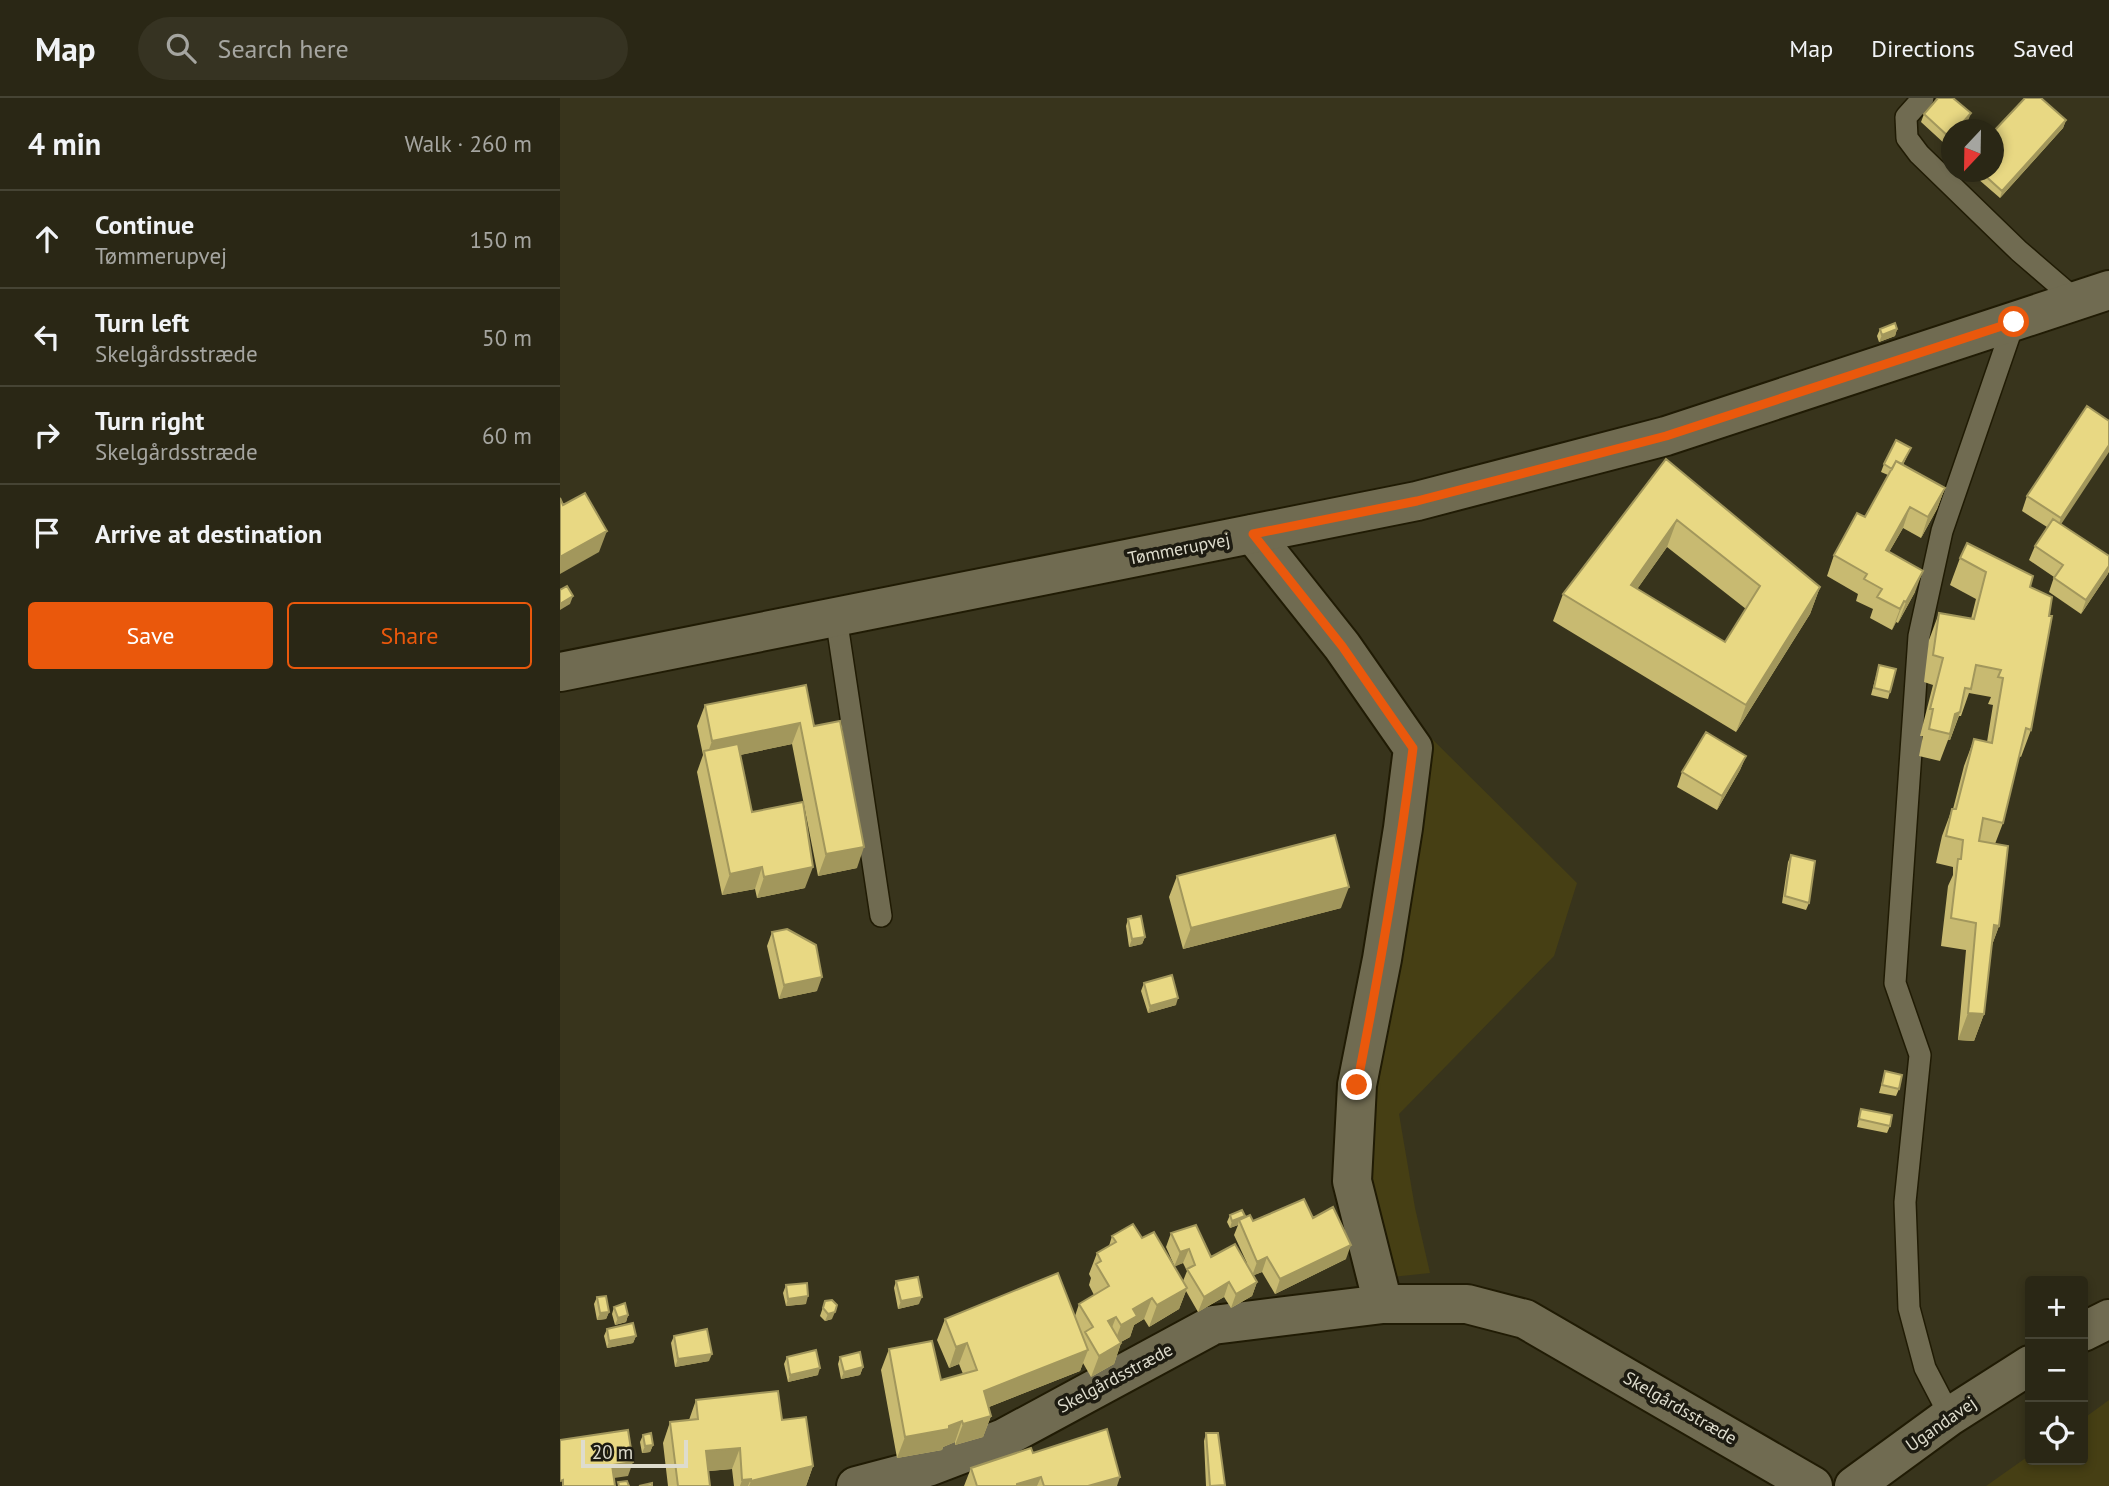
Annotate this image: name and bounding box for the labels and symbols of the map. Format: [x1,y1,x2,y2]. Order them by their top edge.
north arrow [1941,119,2004,182]
route start [1998,306,2029,337]
street label: Tømmerupvej [1126,527,1232,570]
route end [1341,1069,1372,1100]
street label: Skelgårdsstræde [1053,1338,1176,1418]
street label: Skelgårdsstræde [1619,1366,1741,1449]
street label: Ugandavej [1901,1391,1981,1456]
scale bar [581,1437,688,1469]

